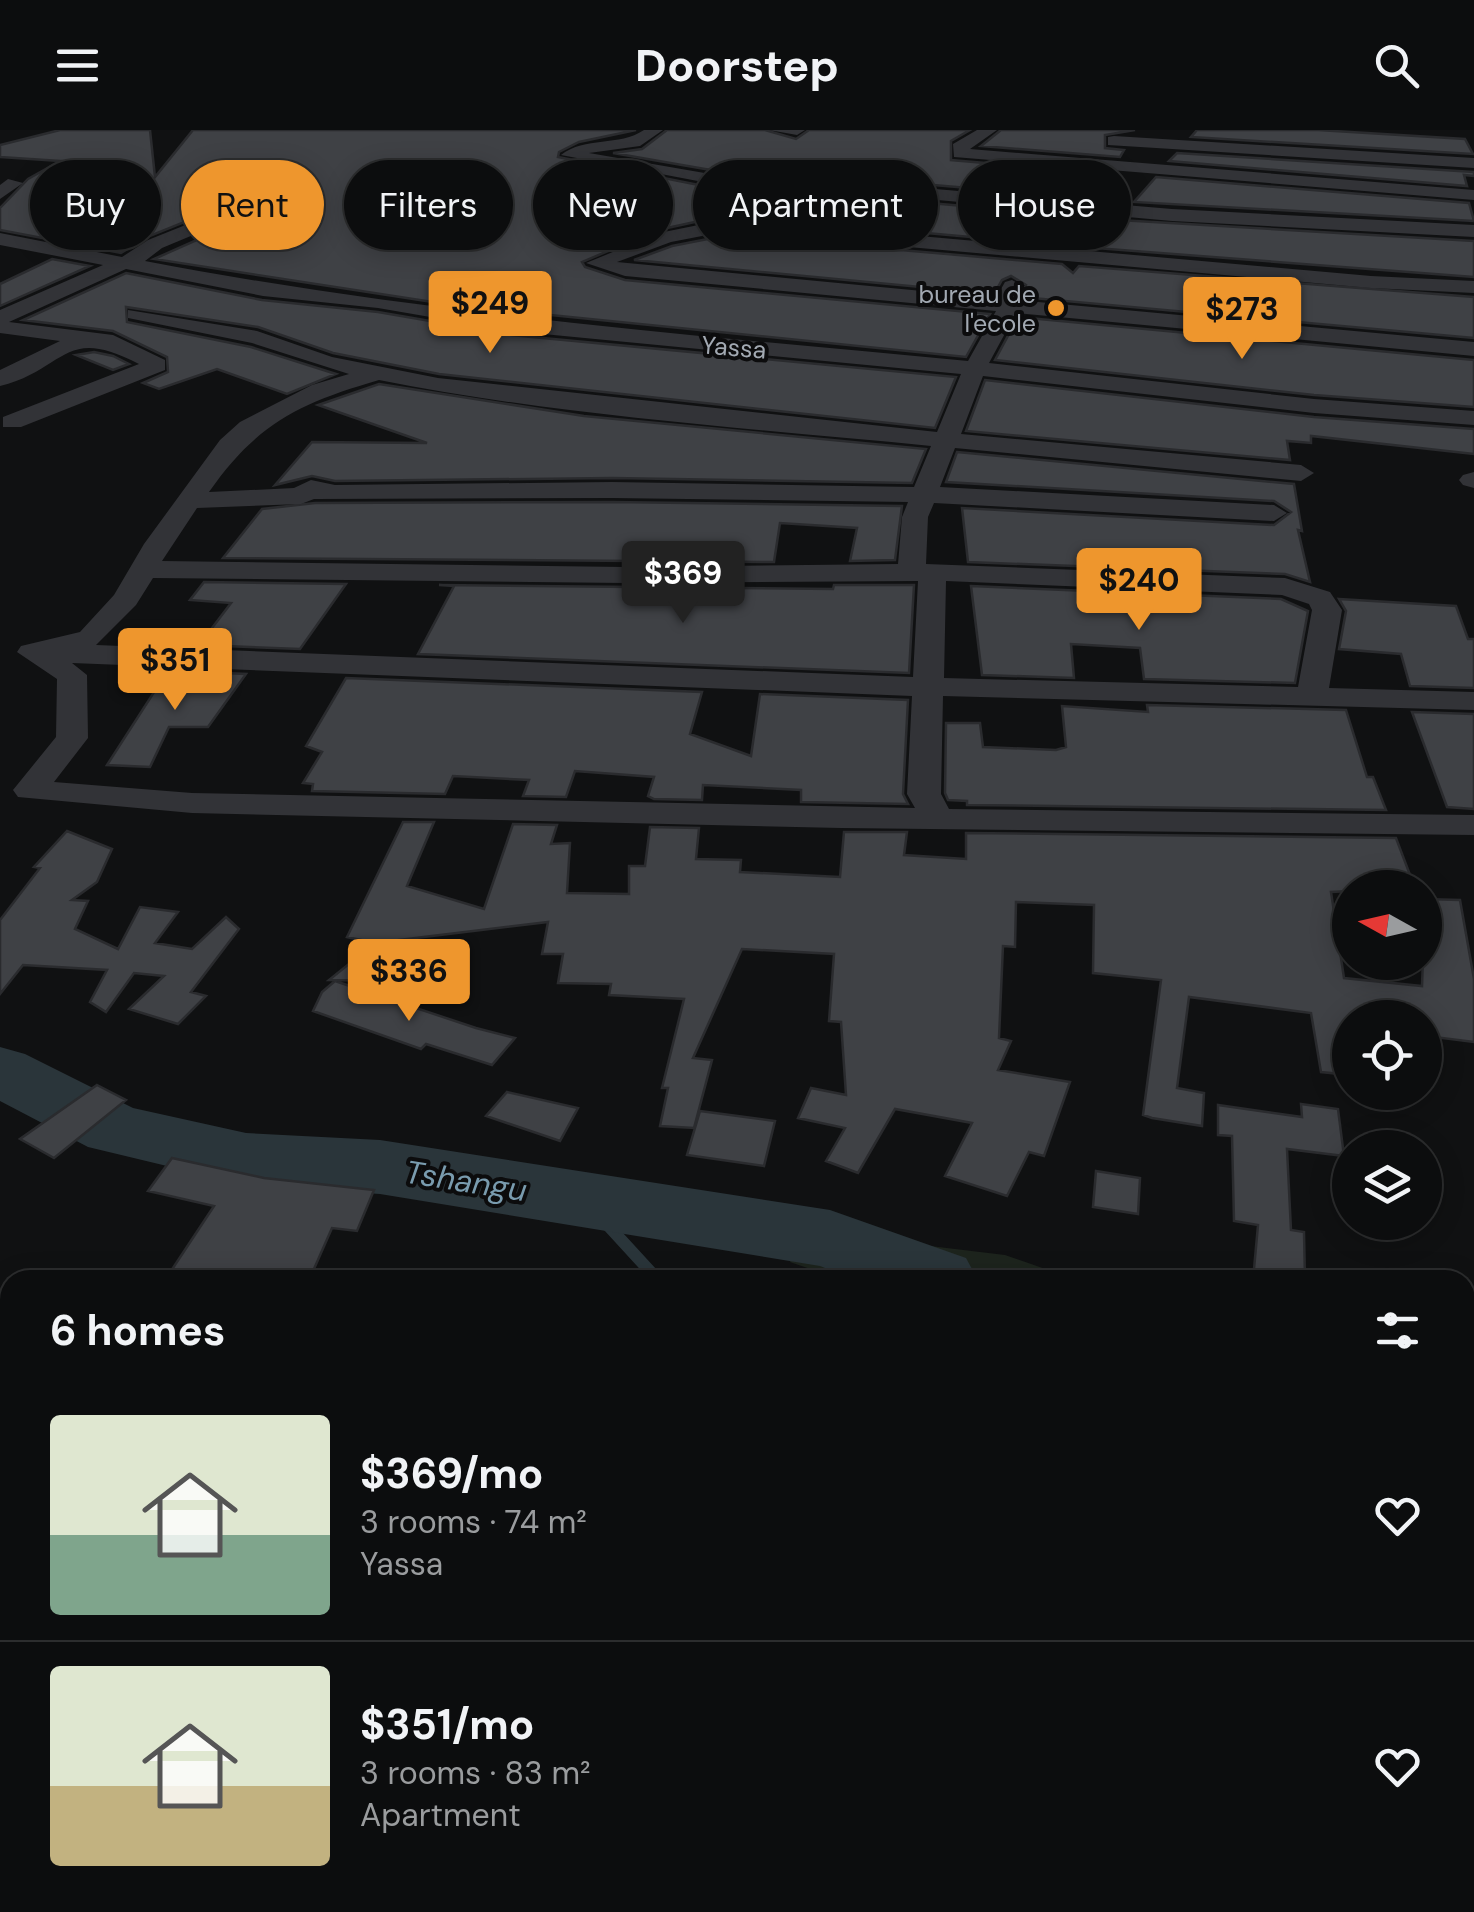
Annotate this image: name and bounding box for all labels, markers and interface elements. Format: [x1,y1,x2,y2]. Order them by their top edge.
text: Doorstep [635,36,839,95]
icon: menu [50,38,105,93]
icon: search [1369,38,1424,93]
chip: Buy [30,160,161,250]
chip: Rent [181,160,324,250]
chip: Filters [344,160,513,250]
chip: New [533,160,673,250]
chip: Apartment [693,160,938,250]
chip: House [958,160,1131,250]
pin: $249 [431,271,549,356]
pin: $273 [1183,277,1301,362]
place label: bureau de l'ecole [919,278,1036,340]
text: $249 [451,282,529,324]
text: $273 [1205,288,1279,330]
marker: bureau de l'ecole [1045,297,1067,319]
street label: Yassa [700,328,768,367]
pin: $369 [624,541,742,626]
pin: $240 [1080,548,1198,633]
text: $369 [644,552,722,594]
text: $240 [1099,559,1179,601]
pin: $351 [116,628,234,713]
text: $351 [140,639,210,681]
north arrow [1332,870,1442,980]
map controls [1332,870,1442,1240]
pin: $336 [350,939,468,1024]
text: $336 [370,950,448,992]
button: locate [1332,1000,1442,1110]
button: layers [1332,1130,1442,1240]
water label: Tshangu [402,1151,530,1211]
text: 6 homes [50,1303,225,1358]
icon: filters [1370,1303,1425,1358]
text: $369/mo [360,1446,543,1501]
icon: home [130,1455,250,1575]
icon: heart [1370,1488,1425,1543]
text: 3 rooms · 74 m² [360,1501,587,1543]
text: Yassa [360,1543,443,1585]
text: $351/mo [360,1697,534,1752]
icon: home [130,1706,250,1826]
icon: heart [1370,1739,1425,1794]
text: 3 rooms · 83 m² [360,1752,591,1794]
text: Apartment [360,1794,521,1836]

